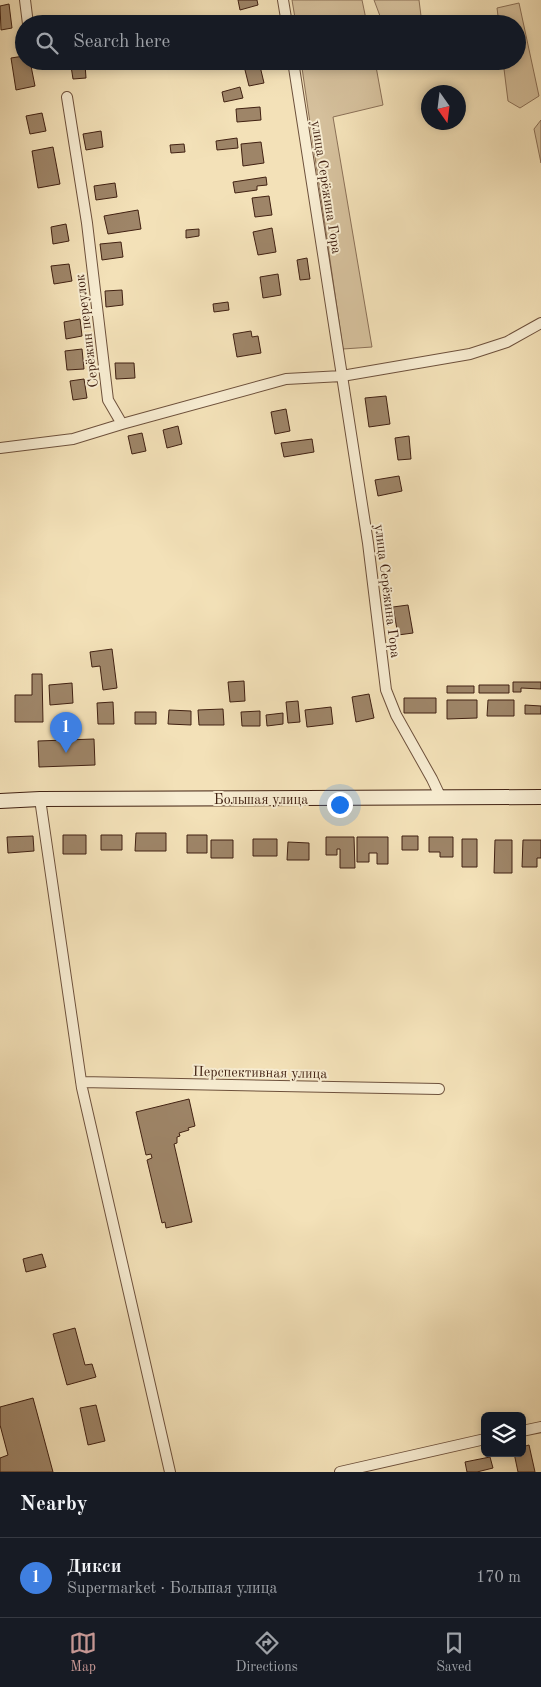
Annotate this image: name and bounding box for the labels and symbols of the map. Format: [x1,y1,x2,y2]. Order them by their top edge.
north arrow [421,85,466,130]
street label: улица Серёжина Гора [309,120,343,255]
street label: Серёжин переулок [73,273,101,388]
street label: улица Серёжина Гора [372,523,402,659]
pin: 1 [50,712,82,753]
your location [327,792,353,818]
street label: Большая улица [214,793,308,807]
street label: Перспективная улица [193,1065,327,1081]

